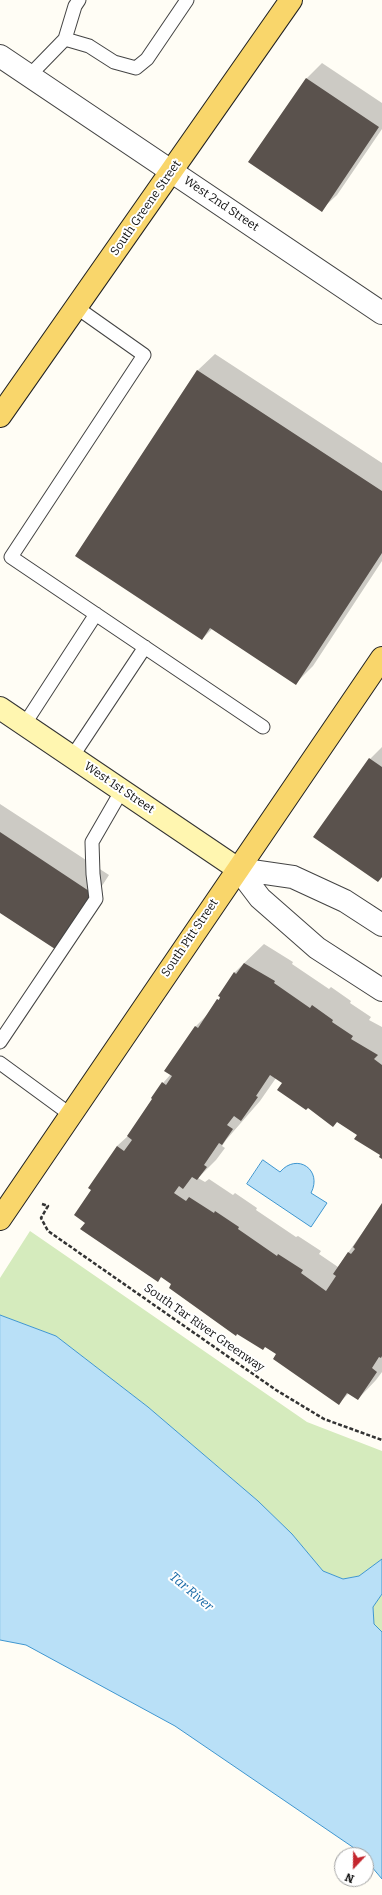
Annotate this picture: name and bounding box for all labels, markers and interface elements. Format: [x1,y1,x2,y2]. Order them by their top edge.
street label: South Greene Street [108,158,184,258]
street label: West 2nd Street [181,173,261,235]
street label: West 1st Street [81,759,157,817]
street label: South Pitt Street [159,896,221,980]
street label: South Tar River Greenway [141,1281,267,1375]
water label: Tar River [166,1569,216,1615]
north arrow [334,1847,374,1887]
text: N [343,1870,356,1885]

